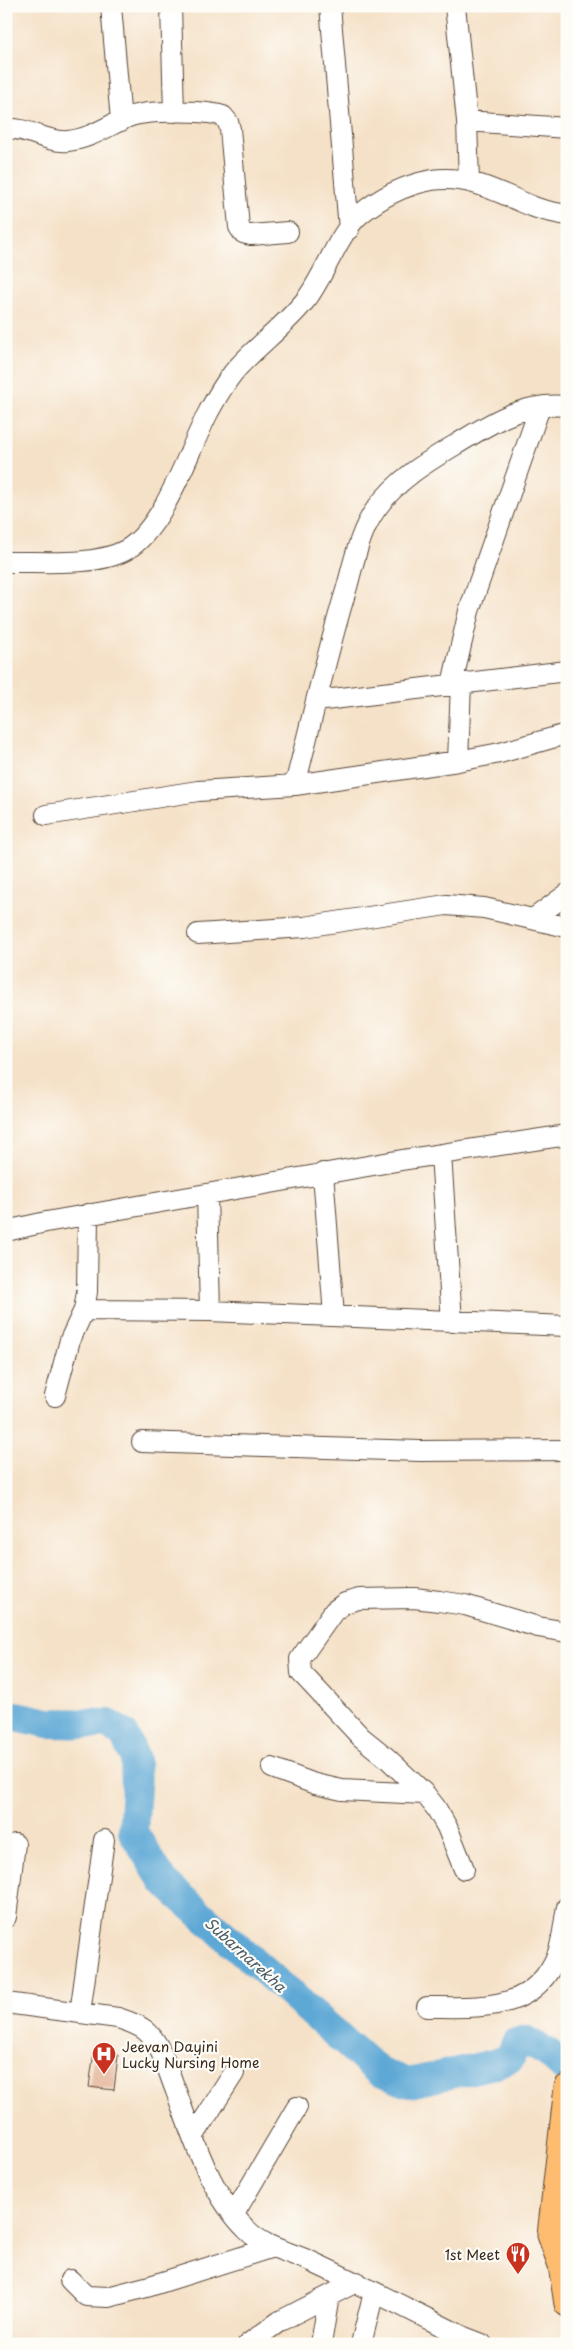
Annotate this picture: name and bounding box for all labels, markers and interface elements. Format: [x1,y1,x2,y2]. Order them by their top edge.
water label: Subarnarekha [200,1911,292,1997]
place label: Jeevan Dayini Lucky Nursing Home [122,2036,259,2073]
hospital icon: Jeevan Dayini Lucky Nursing Home [91,2041,117,2075]
restaurant icon: 1st Meet [505,2241,531,2275]
place label: 1st Meet [445,2244,500,2265]

